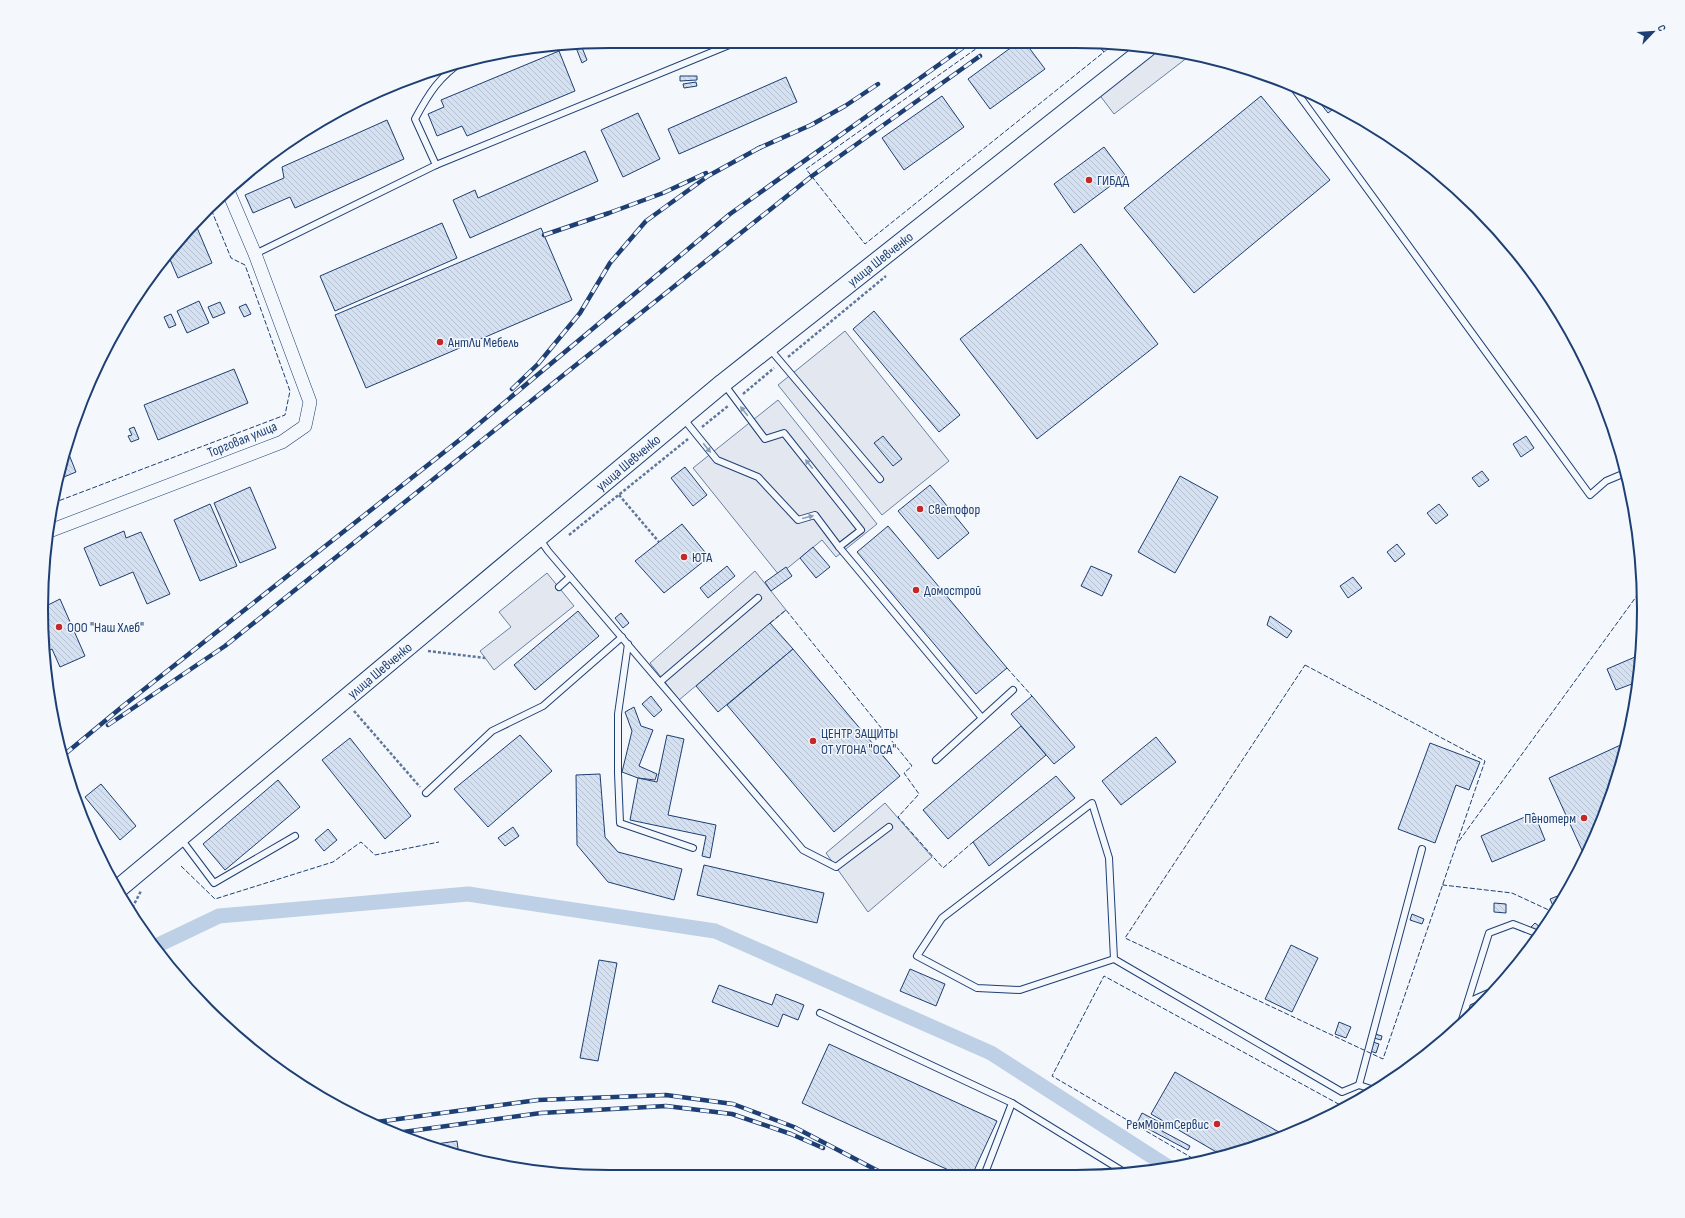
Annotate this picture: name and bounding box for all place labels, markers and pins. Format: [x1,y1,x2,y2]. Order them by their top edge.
place label: ГИБДД [1097,172,1129,189]
marker: ГИБДД [1084,175,1094,185]
place label: АнтЛи Мебель [447,334,519,351]
marker: АнтЛи Мебель [435,337,445,347]
place label: Светофор [928,501,980,518]
marker: Светофор [915,504,925,514]
place label: ЮТА [692,549,713,566]
marker: ЮТА [679,552,689,562]
place label: Домострой [924,582,981,599]
marker: Домострой [911,585,921,595]
place label: ООО "Наш Хлеб" [67,619,144,636]
marker: ООО "Наш Хлеб" [54,622,64,632]
place label: ЦЕНТР ЗАЩИТЫ ОТ УГОНА "ОСА" [821,725,898,758]
marker: ЦЕНТР ЗАЩИТЫ ОТ УГОНА "ОСА" [808,736,818,746]
place label: Пенотерм [1524,810,1576,827]
marker: Пенотерм [1579,813,1589,823]
place label: РемМонтСервис [1126,1116,1209,1133]
marker: РемМонтСервис [1212,1119,1222,1129]

